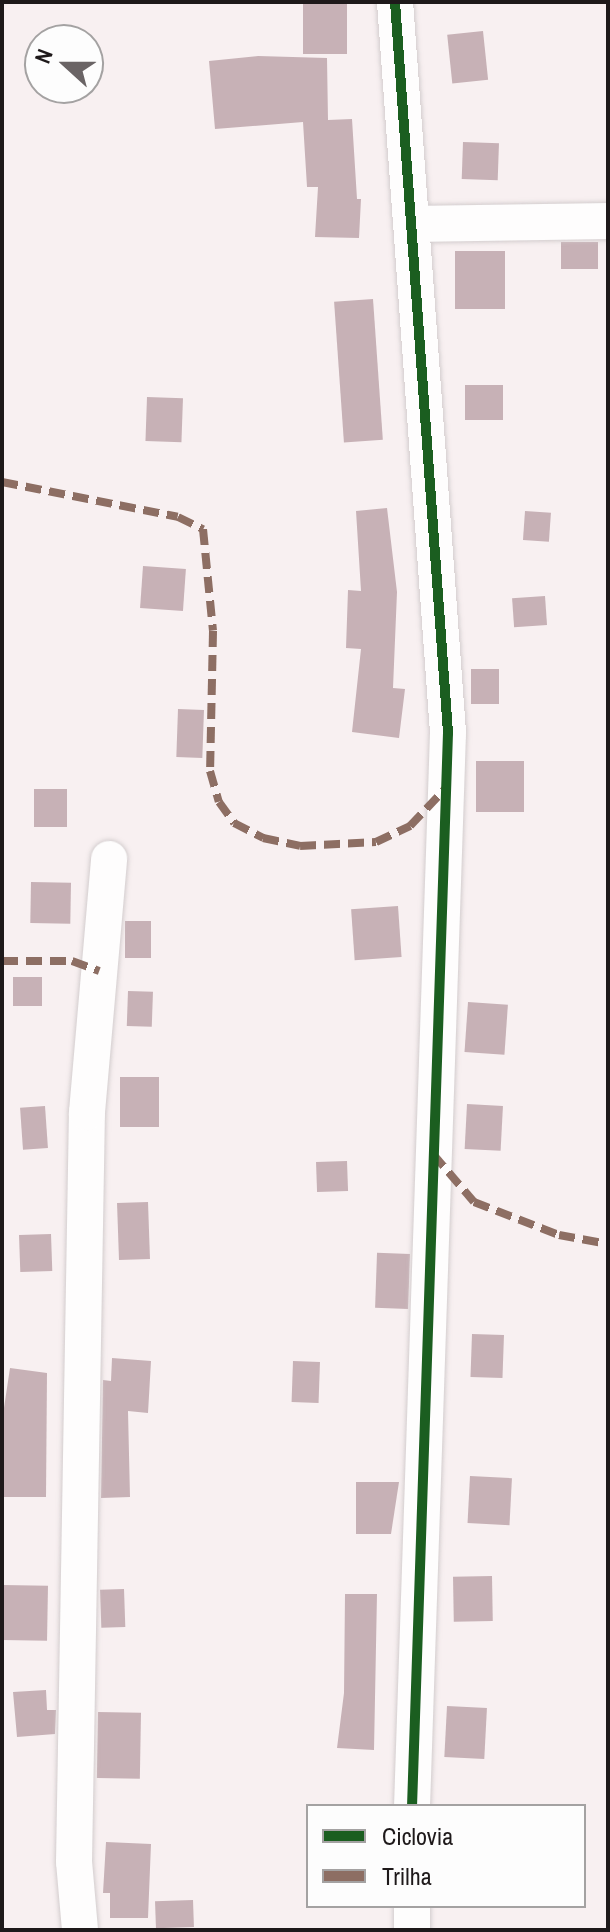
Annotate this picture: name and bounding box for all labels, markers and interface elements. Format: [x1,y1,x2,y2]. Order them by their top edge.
north arrow [24,24,104,104]
text: N [27,45,60,68]
legend [306,1804,586,1908]
text: Ciclovia [382,1820,453,1852]
text: Trilha [382,1860,432,1892]

